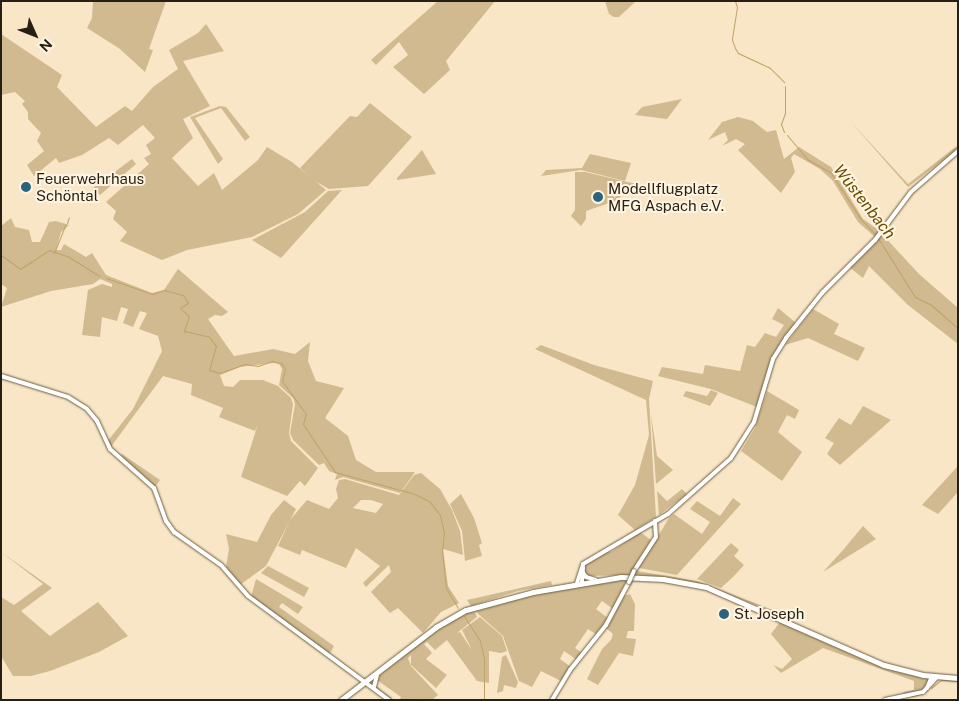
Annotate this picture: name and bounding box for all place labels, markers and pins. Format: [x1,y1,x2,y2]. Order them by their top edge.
place label: Feuerwehrhaus Schöntal [36,169,144,204]
place label: Modellflugplatz MFG Aspach e.V. [608,179,724,214]
marker: Feuerwehrhaus Schöntal [20,181,32,193]
marker: Modellflugplatz MFG Aspach e.V. [592,191,604,203]
place label: St. Joseph [734,605,805,623]
marker: St. Joseph [718,608,730,620]

